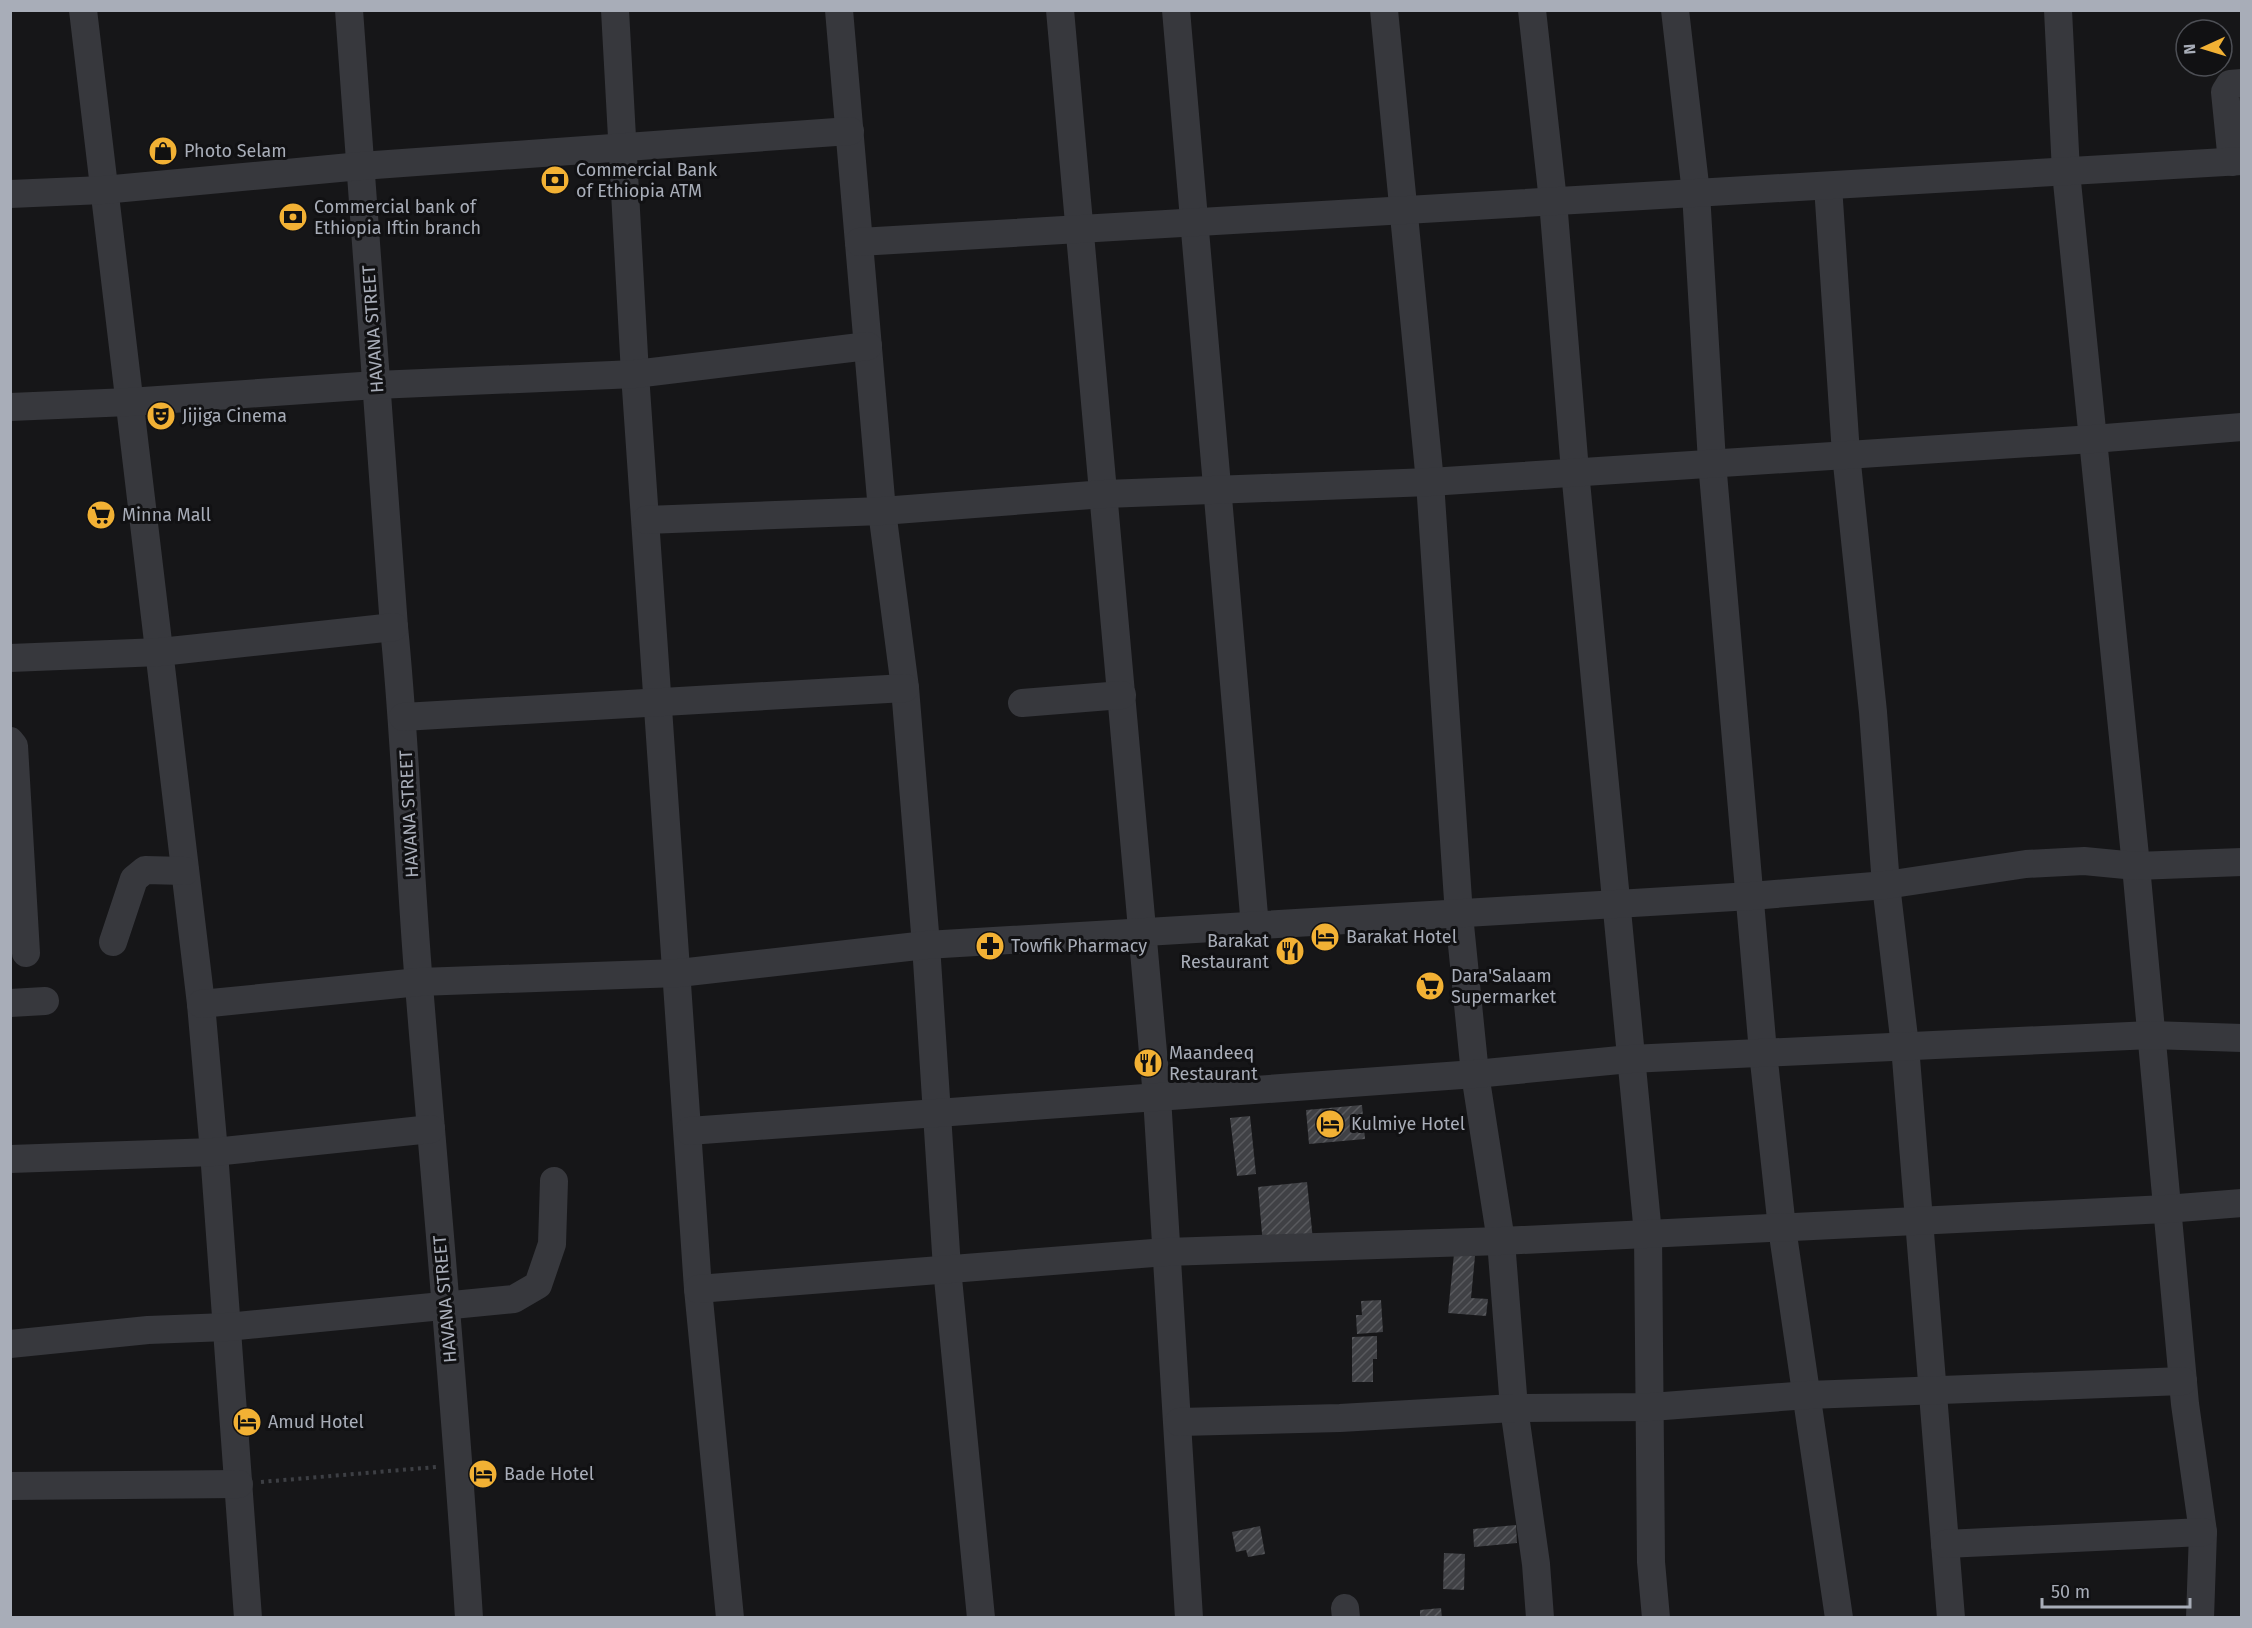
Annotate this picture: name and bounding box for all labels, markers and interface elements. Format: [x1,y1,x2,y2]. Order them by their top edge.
north arrow [2174,18,2234,78]
text: N [2180,43,2199,55]
shop icon: Photo Selam [147,135,179,167]
place label: Photo Selam [184,140,287,162]
place label: Commercial Bank of Ethiopia ATM [576,159,718,202]
bank icon: Commercial Bank of Ethiopia ATM [539,164,571,196]
place label: Commercial bank of Ethiopia Iftin branch [314,196,481,239]
bank icon: Commercial bank of Ethiopia Iftin branch [277,201,309,233]
street label: HAVANA STREET [358,264,388,394]
theatre icon: Jijiga Cinema [145,400,177,432]
place label: Jijiga Cinema [182,405,287,427]
supermarket icon: Minna Mall [85,499,117,531]
place label: Minna Mall [122,504,211,526]
street label: HAVANA STREET [395,749,423,878]
hotel icon: Barakat Hotel [1309,921,1341,953]
place label: Barakat Hotel [1346,926,1457,948]
pharmacy icon: Towfik Pharmacy [974,930,1006,962]
place label: Barakat Restaurant [1180,930,1269,973]
place label: Towfik Pharmacy [1011,935,1147,957]
restaurant icon: Barakat Restaurant [1274,935,1306,967]
place label: Dara'Salaam Supermarket [1451,965,1557,1008]
supermarket icon: Dara'Salaam Supermarket [1414,970,1446,1002]
place label: Maandeeq Restaurant [1169,1042,1258,1085]
restaurant icon: Maandeeq Restaurant [1132,1047,1164,1079]
hotel icon: Kulmiye Hotel [1314,1108,1346,1140]
place label: Kulmiye Hotel [1351,1113,1465,1135]
street label: HAVANA STREET [428,1234,462,1364]
hotel icon: Amud Hotel [231,1406,263,1438]
place label: Amud Hotel [268,1411,364,1433]
hotel icon: Bade Hotel [467,1458,499,1490]
place label: Bade Hotel [504,1463,594,1485]
scale bar [2042,1571,2190,1609]
text: 50 m [2051,1581,2090,1603]

